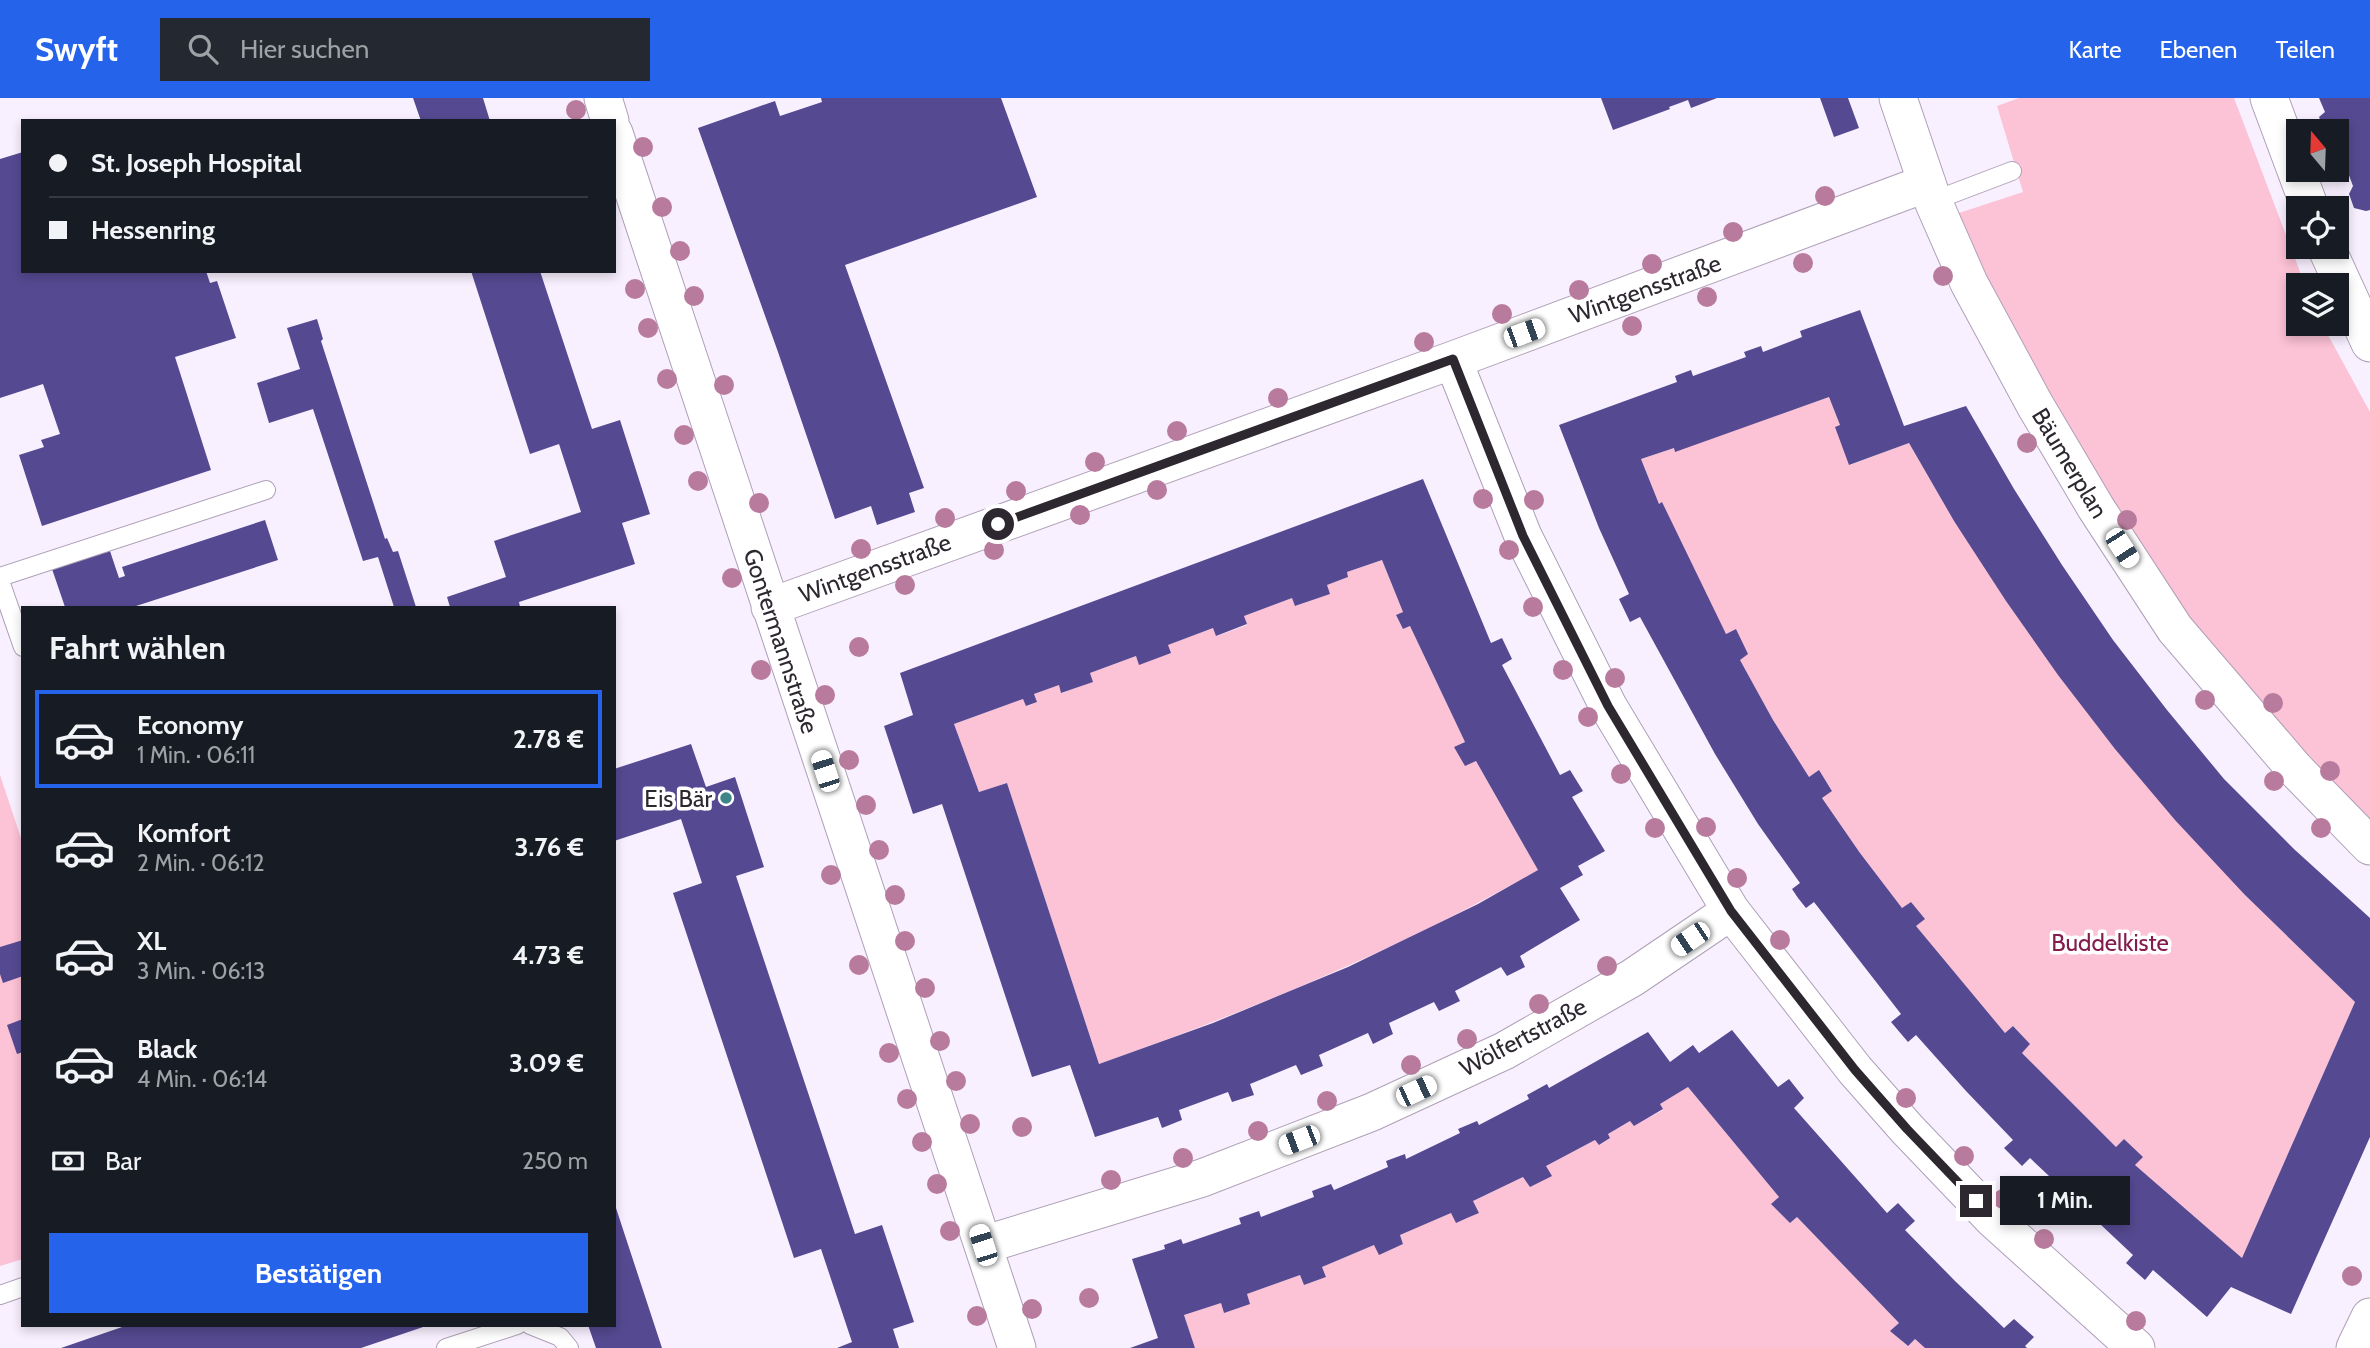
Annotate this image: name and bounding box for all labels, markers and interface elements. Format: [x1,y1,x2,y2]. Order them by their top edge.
search box [160,18,650,81]
text: Swyft [35,29,118,69]
icon: search [184,30,222,68]
text: Hier suchen [240,33,369,65]
text: Karte [2068,35,2121,64]
text: Ebenen [2159,35,2237,64]
text: Teilen [2275,35,2335,64]
north arrow [2286,119,2348,182]
map controls [2286,119,2349,336]
text: St. Joseph Hospital [91,147,302,179]
button: locate [2286,196,2349,259]
text: Hessenring [91,214,215,246]
street label: Wintgensstraße [1565,248,1725,330]
button: layers [2286,273,2349,336]
car [1501,316,1548,350]
street label: Bäumerplan [2026,403,2114,523]
route start [982,508,1014,540]
car [2102,525,2143,571]
street label: Wintgensstraße [795,527,955,609]
street label: Gontermannstraße [737,545,825,737]
text: Fahrt wählen [49,628,226,667]
icon: car [53,708,116,771]
text: Economy [137,709,243,741]
text: 2.78 € [513,723,584,755]
text: 1 Min. · 06:11 [137,741,255,769]
car [809,748,842,794]
place label: Eis Bär [644,784,712,813]
marker: Eis Bär [718,790,734,806]
icon: car [53,816,116,879]
text: Komfort [137,817,231,849]
text: 3.76 € [514,831,584,863]
text: 2 Min. · 06:12 [137,849,264,877]
car [1667,919,1714,959]
icon: car [53,924,116,987]
text: XL [137,925,166,957]
park label: Buddelkiste [2051,928,2169,957]
text: 4.73 € [512,939,584,971]
text: 3 Min. · 06:13 [137,957,265,985]
street label: Wölfertstraße [1455,992,1591,1082]
icon: car [53,1032,116,1095]
text: Black [137,1033,197,1065]
text: 3.09 € [509,1047,584,1079]
text: 4 Min. · 06:14 [137,1065,267,1093]
car [1393,1073,1440,1109]
car [1276,1123,1323,1157]
icon: cash [49,1142,87,1180]
text: Bar [105,1145,141,1177]
text: 250 m [522,1147,588,1175]
callout: 1 Min. [2000,1176,2130,1226]
route end [1960,1185,1992,1217]
text: 1 Min. [2037,1186,2093,1214]
car [967,1222,1000,1268]
button: Bestätigen [49,1233,588,1313]

